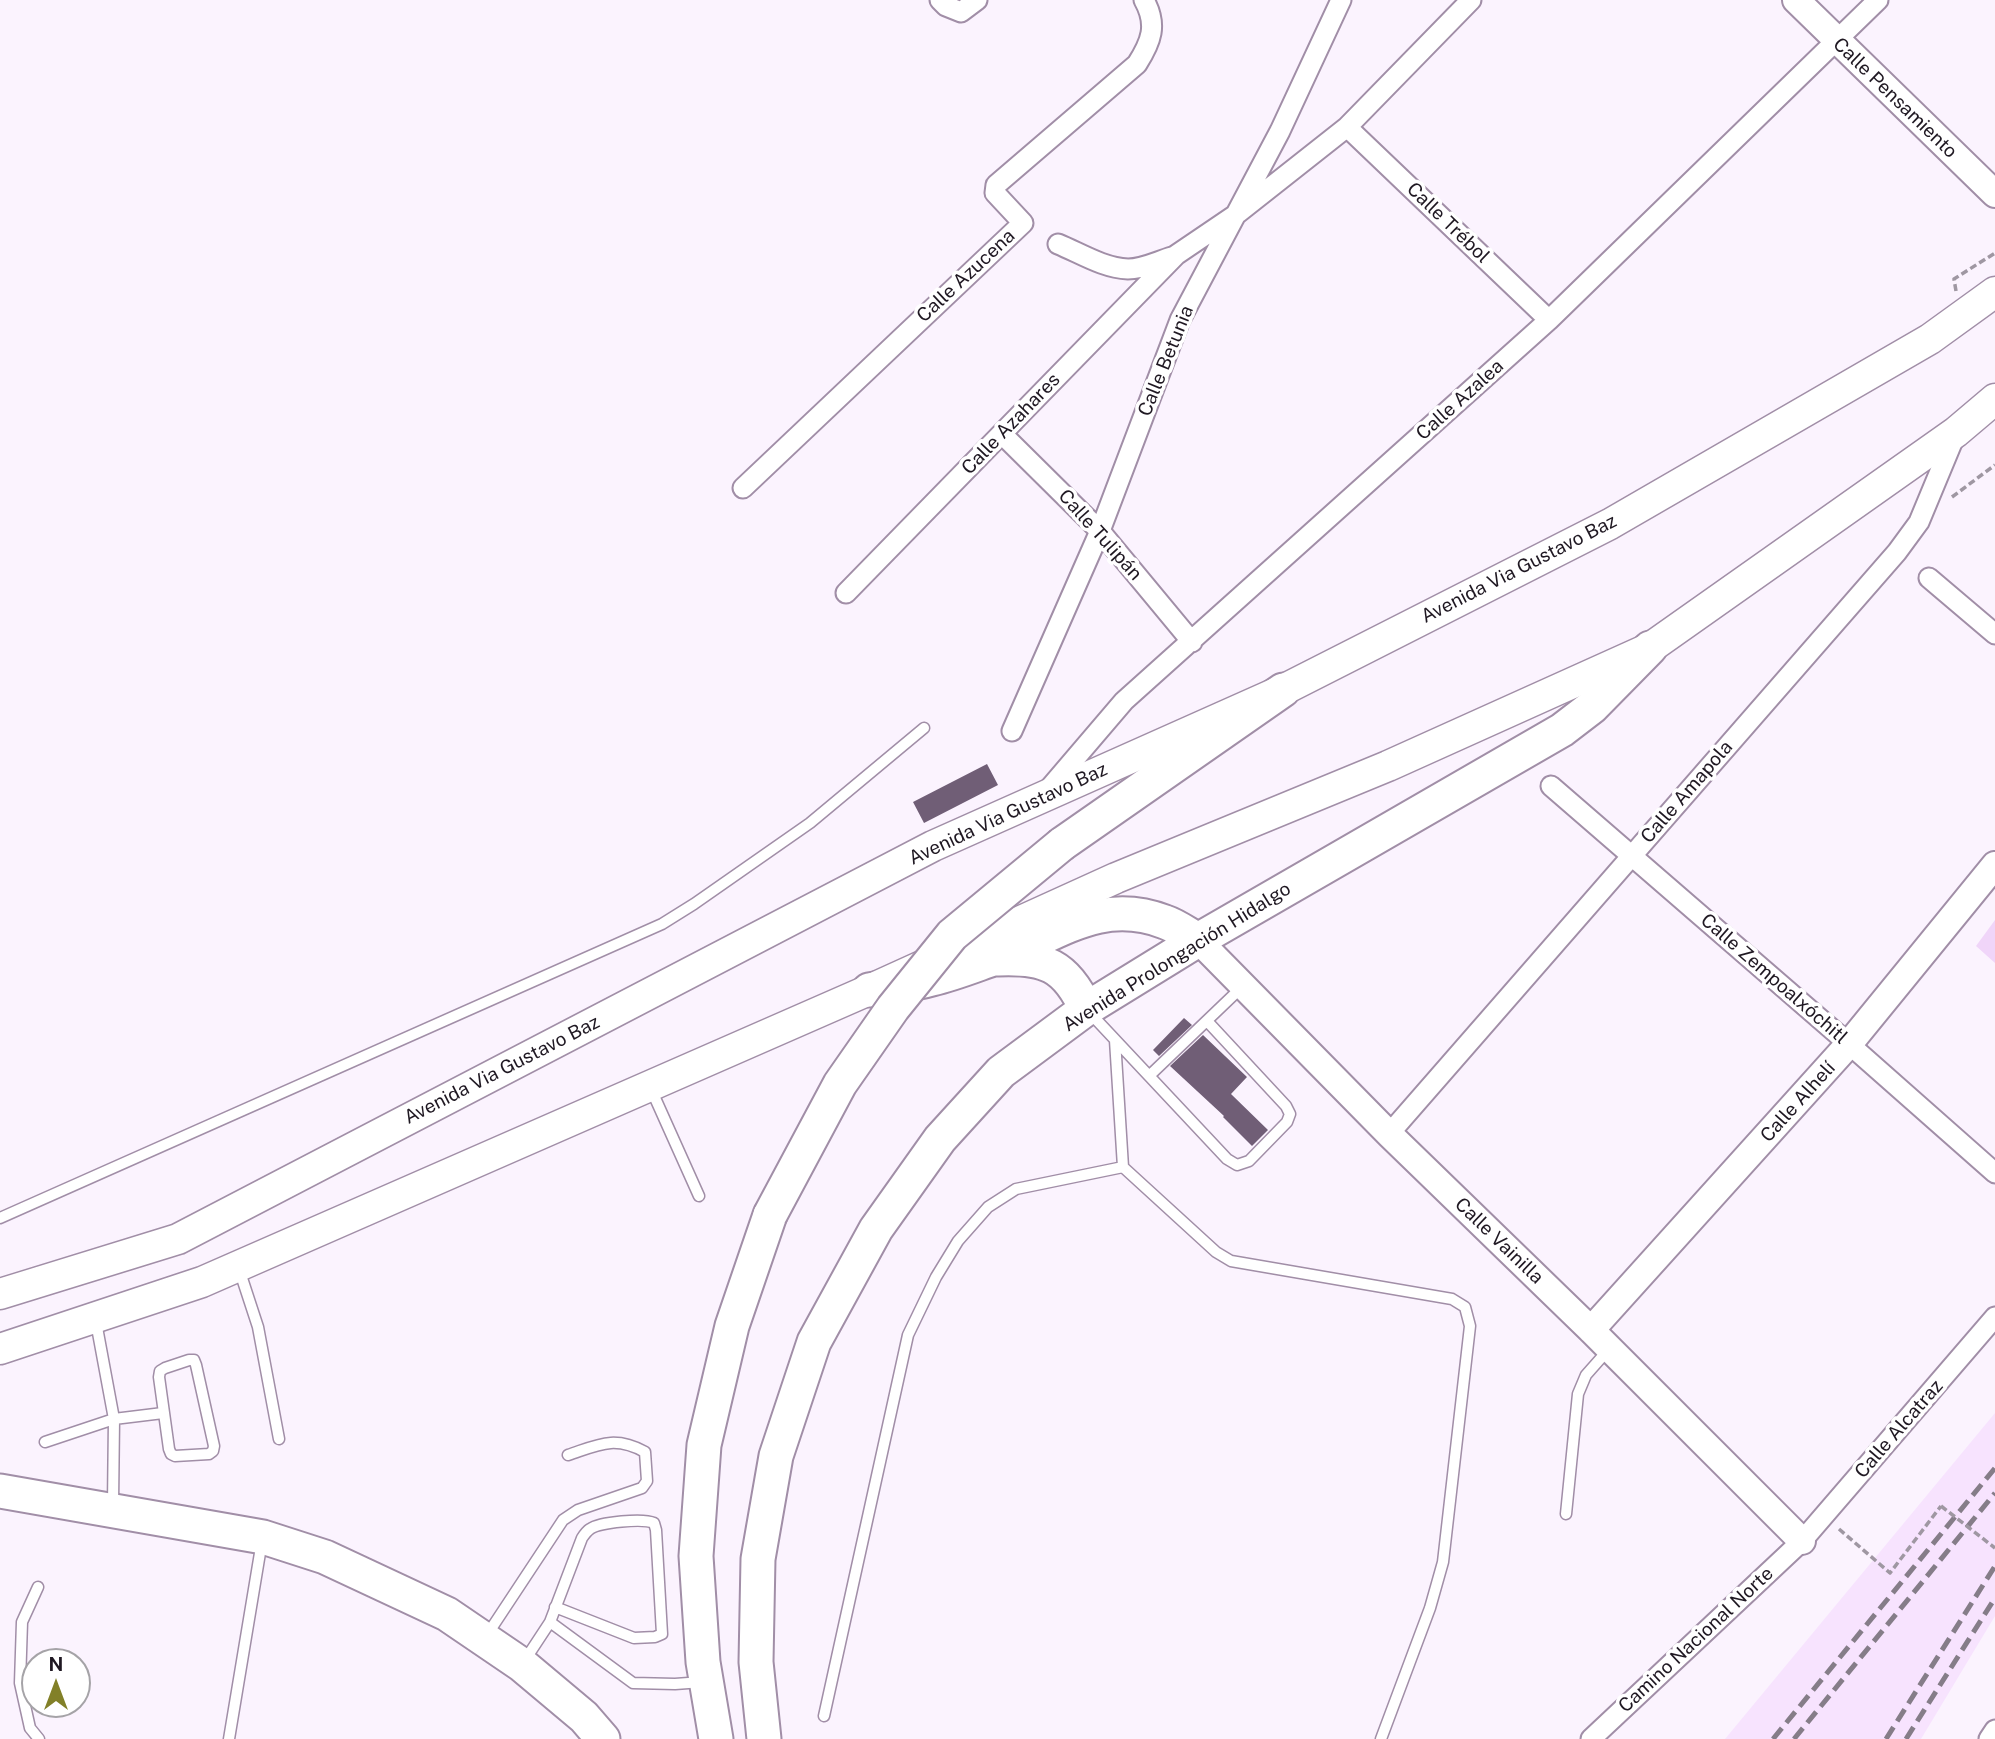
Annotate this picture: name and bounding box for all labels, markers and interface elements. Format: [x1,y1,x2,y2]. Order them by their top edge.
street label: Calle Pensamiento [1828,33,1962,163]
street label: Calle Trébol [1402,178,1494,268]
street label: Calle Azucena [912,225,1020,327]
street label: Calle Betunia [1133,302,1199,420]
street label: Calle Azalea [1412,355,1508,445]
street label: Calle Azahares [957,369,1065,479]
street label: Calle Tulipán [1053,485,1147,585]
street label: Avenida Via Gustavo Baz [1418,510,1620,628]
street label: Calle Amapola [1636,736,1738,848]
street label: Avenida Via Gustavo Baz [905,758,1111,870]
street label: Avenida Prolongación Hidalgo [1059,877,1295,1037]
street label: Calle Zempoalxóchitl [1696,909,1852,1049]
street label: Avenida Via Gustavo Baz [401,1011,603,1129]
street label: Calle Alhelí [1756,1057,1840,1147]
street label: Calle Vainilla [1450,1193,1548,1289]
street label: Calle Alcatraz [1850,1375,1948,1483]
street label: Camino Nacional Norte [1614,1562,1778,1718]
north arrow [21,1648,91,1718]
text: N [49,1653,63,1675]

